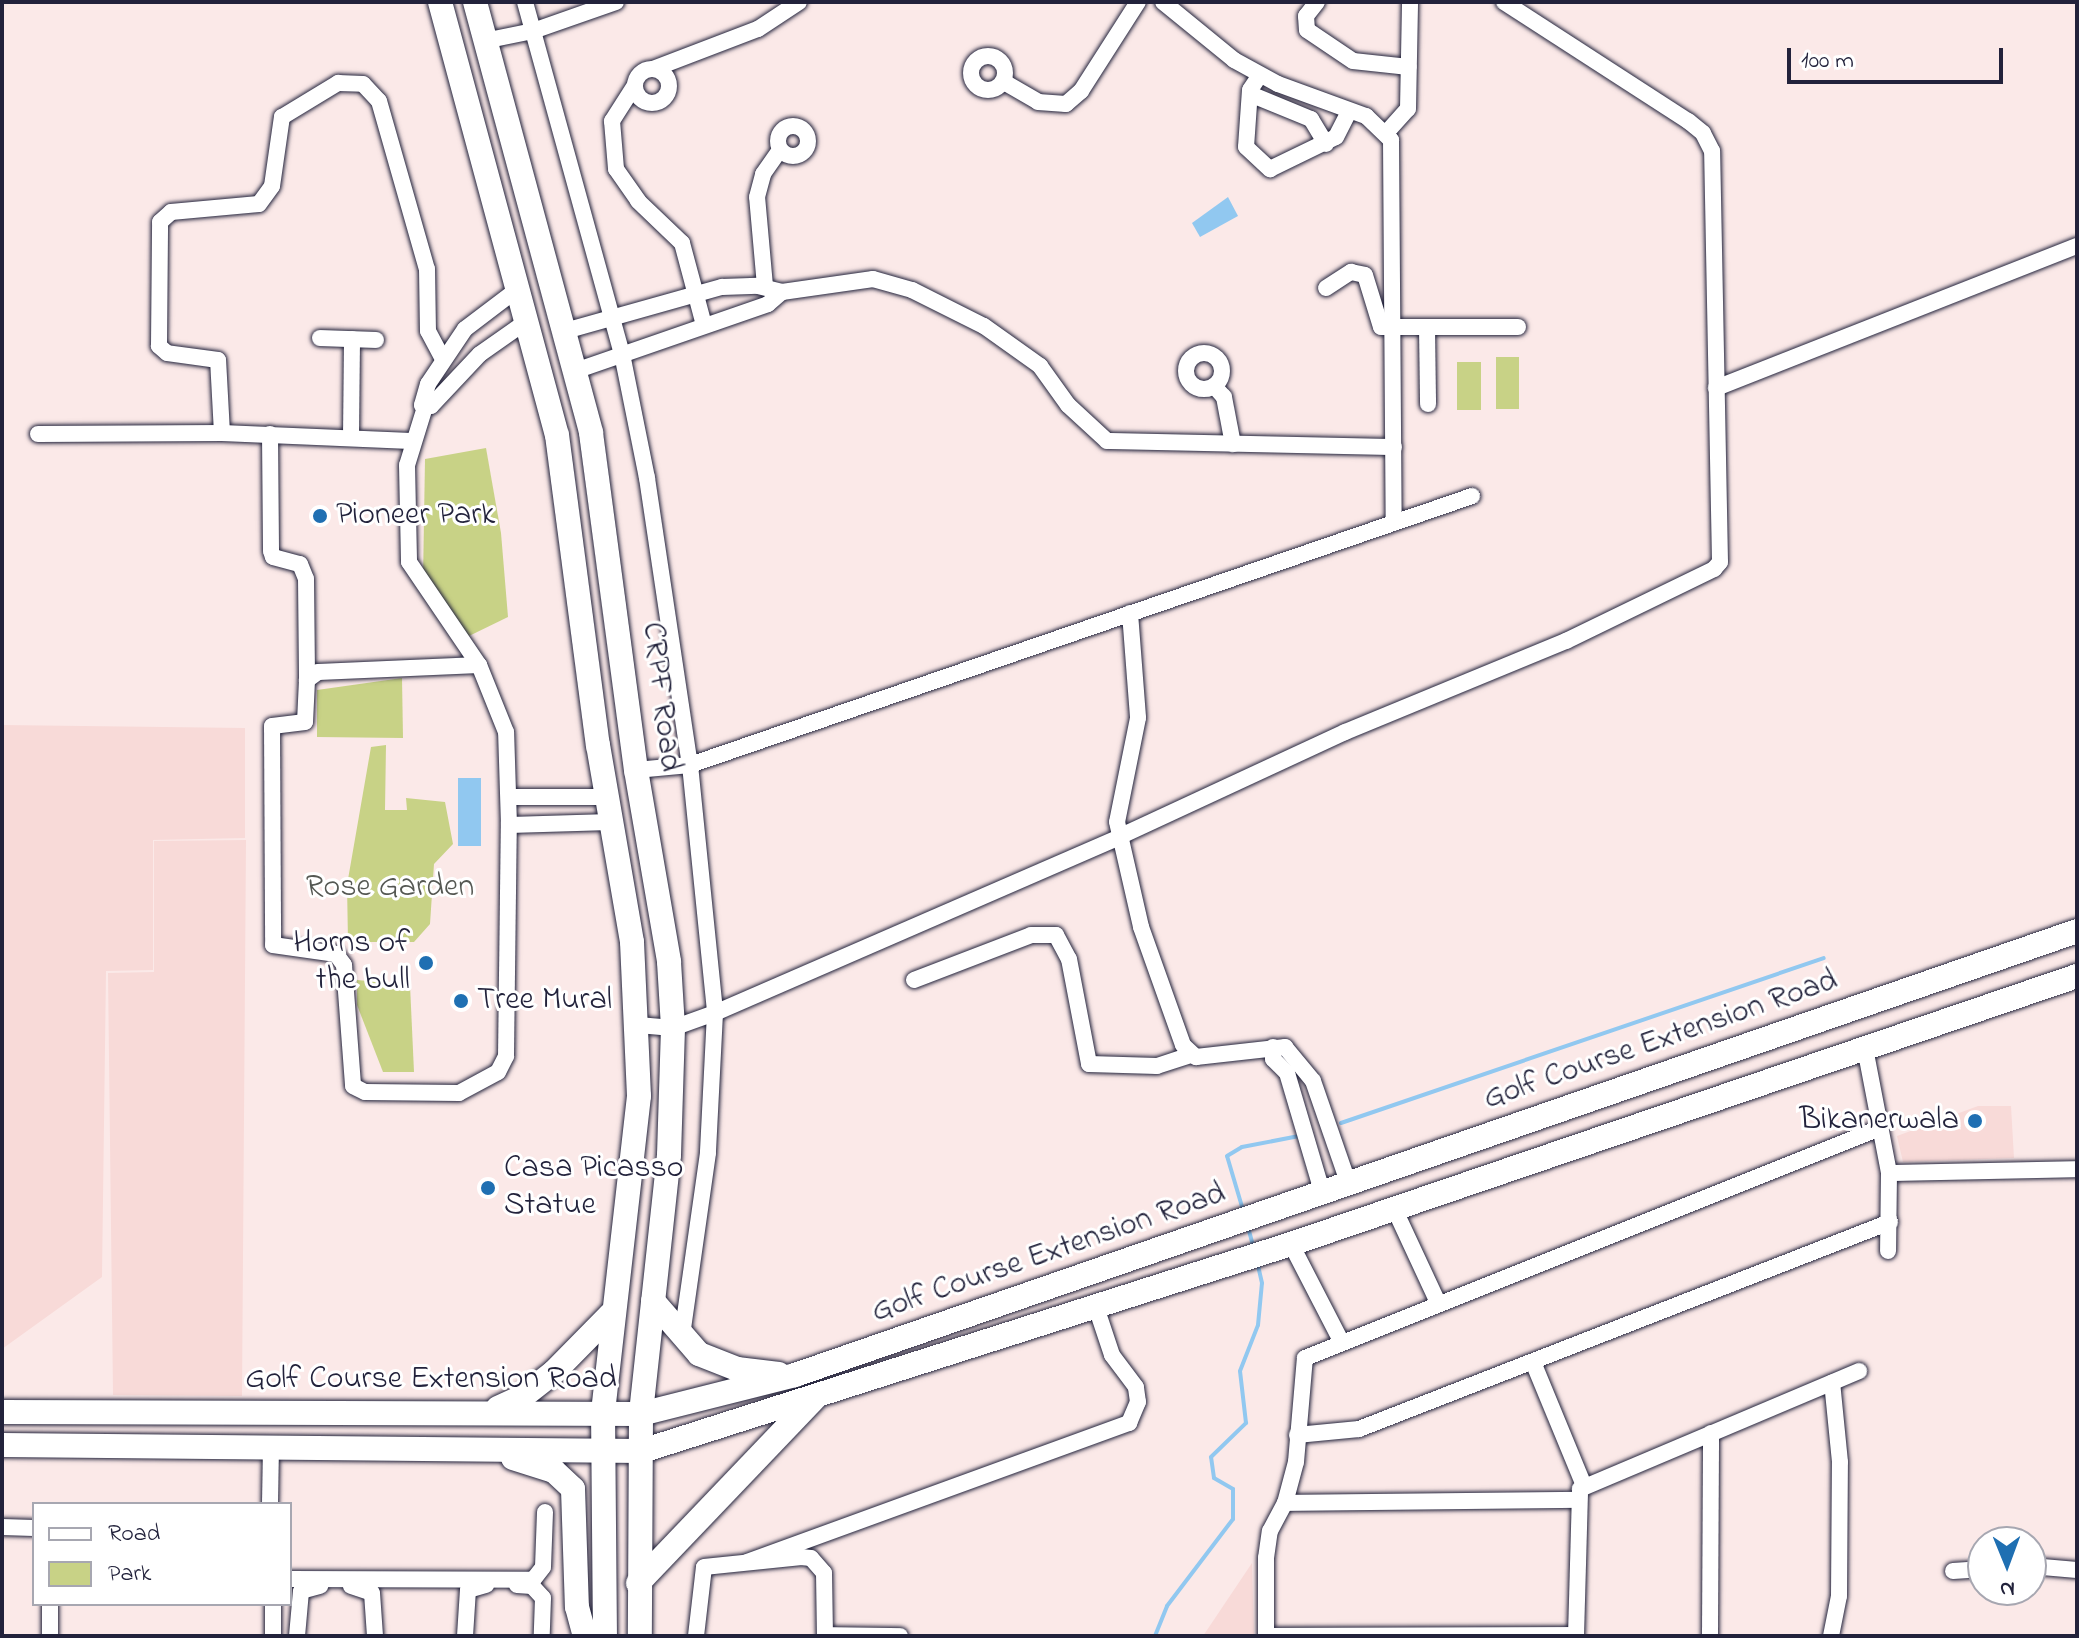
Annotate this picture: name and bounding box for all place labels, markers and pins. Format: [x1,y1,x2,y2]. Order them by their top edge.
place label: Pioneer Park [336,497,495,535]
marker: Pioneer Park [311,507,329,525]
place label: Horns of the bull [293,926,410,1001]
marker: Horns of the bull [417,954,435,972]
place label: Tree Mural [477,982,612,1020]
marker: Tree Mural [452,992,470,1010]
place label: Bikanerwala [1799,1102,1959,1140]
marker: Bikanerwala [1966,1112,1984,1130]
place label: Casa Picasso Statue [504,1151,683,1226]
marker: Casa Picasso Statue [479,1179,497,1197]

